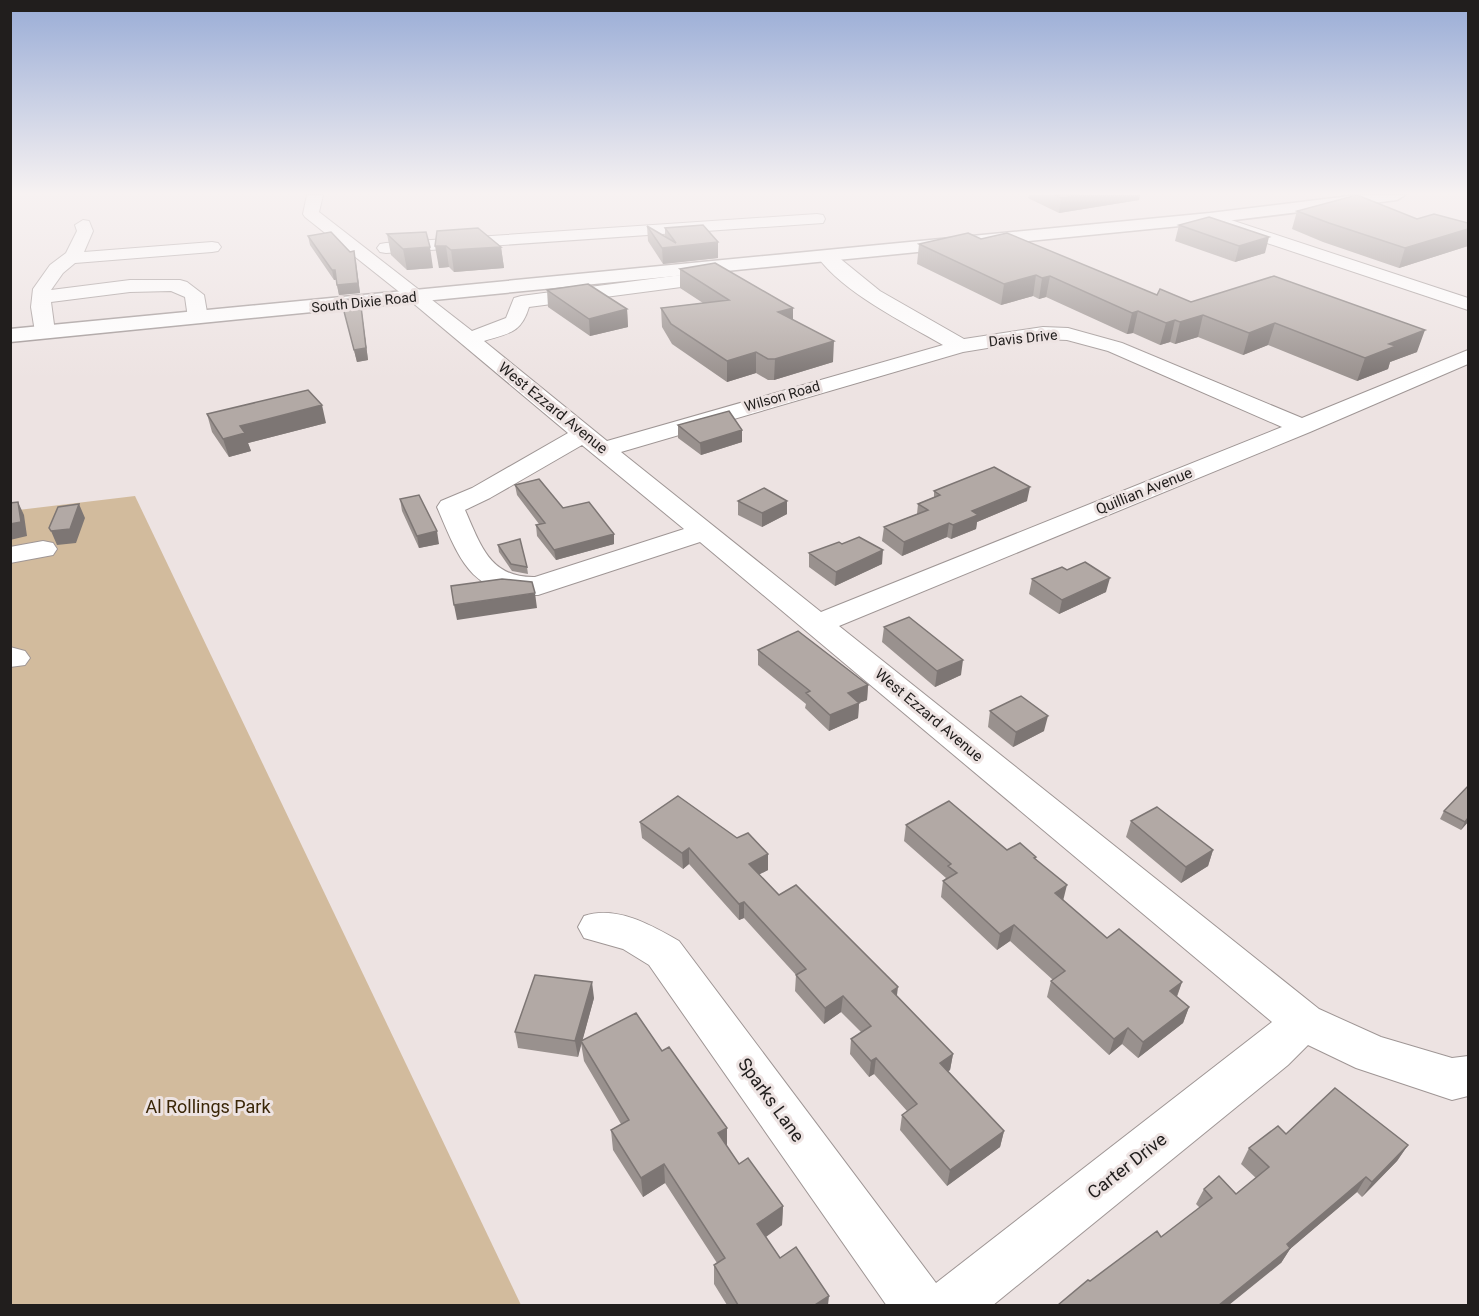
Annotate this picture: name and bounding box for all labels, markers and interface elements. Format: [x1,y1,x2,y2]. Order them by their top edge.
street label: South Dixie Road [311,289,417,315]
street label: Davis Drive [988,326,1058,350]
street label: West Ezzard Avenue [495,358,611,458]
street label: Wilson Road [742,378,822,414]
street label: Quillian Avenue [1093,463,1195,519]
street label: West Ezzard Avenue [871,665,987,765]
street label: Sparks Lane [734,1054,809,1146]
park label: Al Rollings Park [145,1096,271,1117]
street label: Carter Drive [1083,1128,1170,1203]

